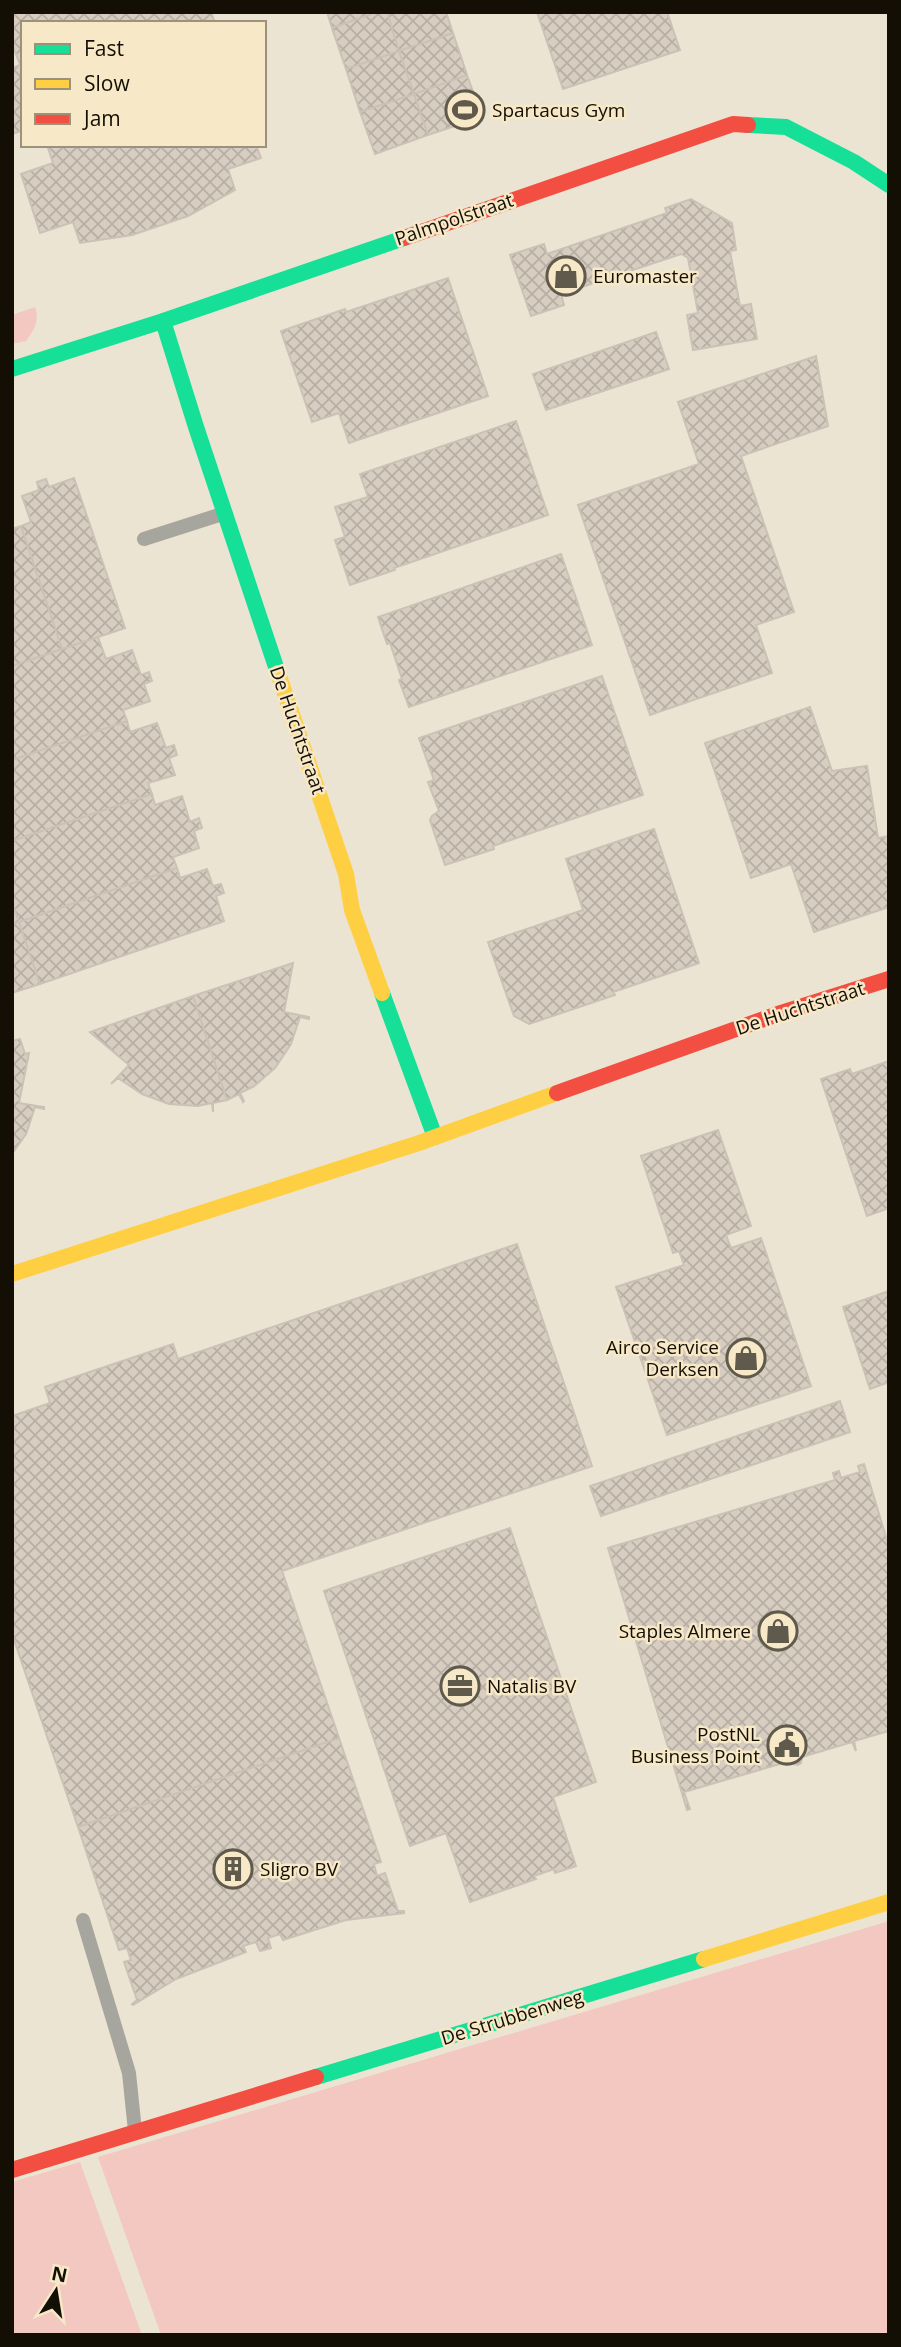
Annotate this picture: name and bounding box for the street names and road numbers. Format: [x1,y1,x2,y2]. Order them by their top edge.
street label: Palmpolstraat [391,186,517,251]
street label: De Huchtstraat [264,662,332,798]
street label: De Huchtstraat [732,975,868,1041]
street label: De Strubbenweg [438,1983,586,2051]

